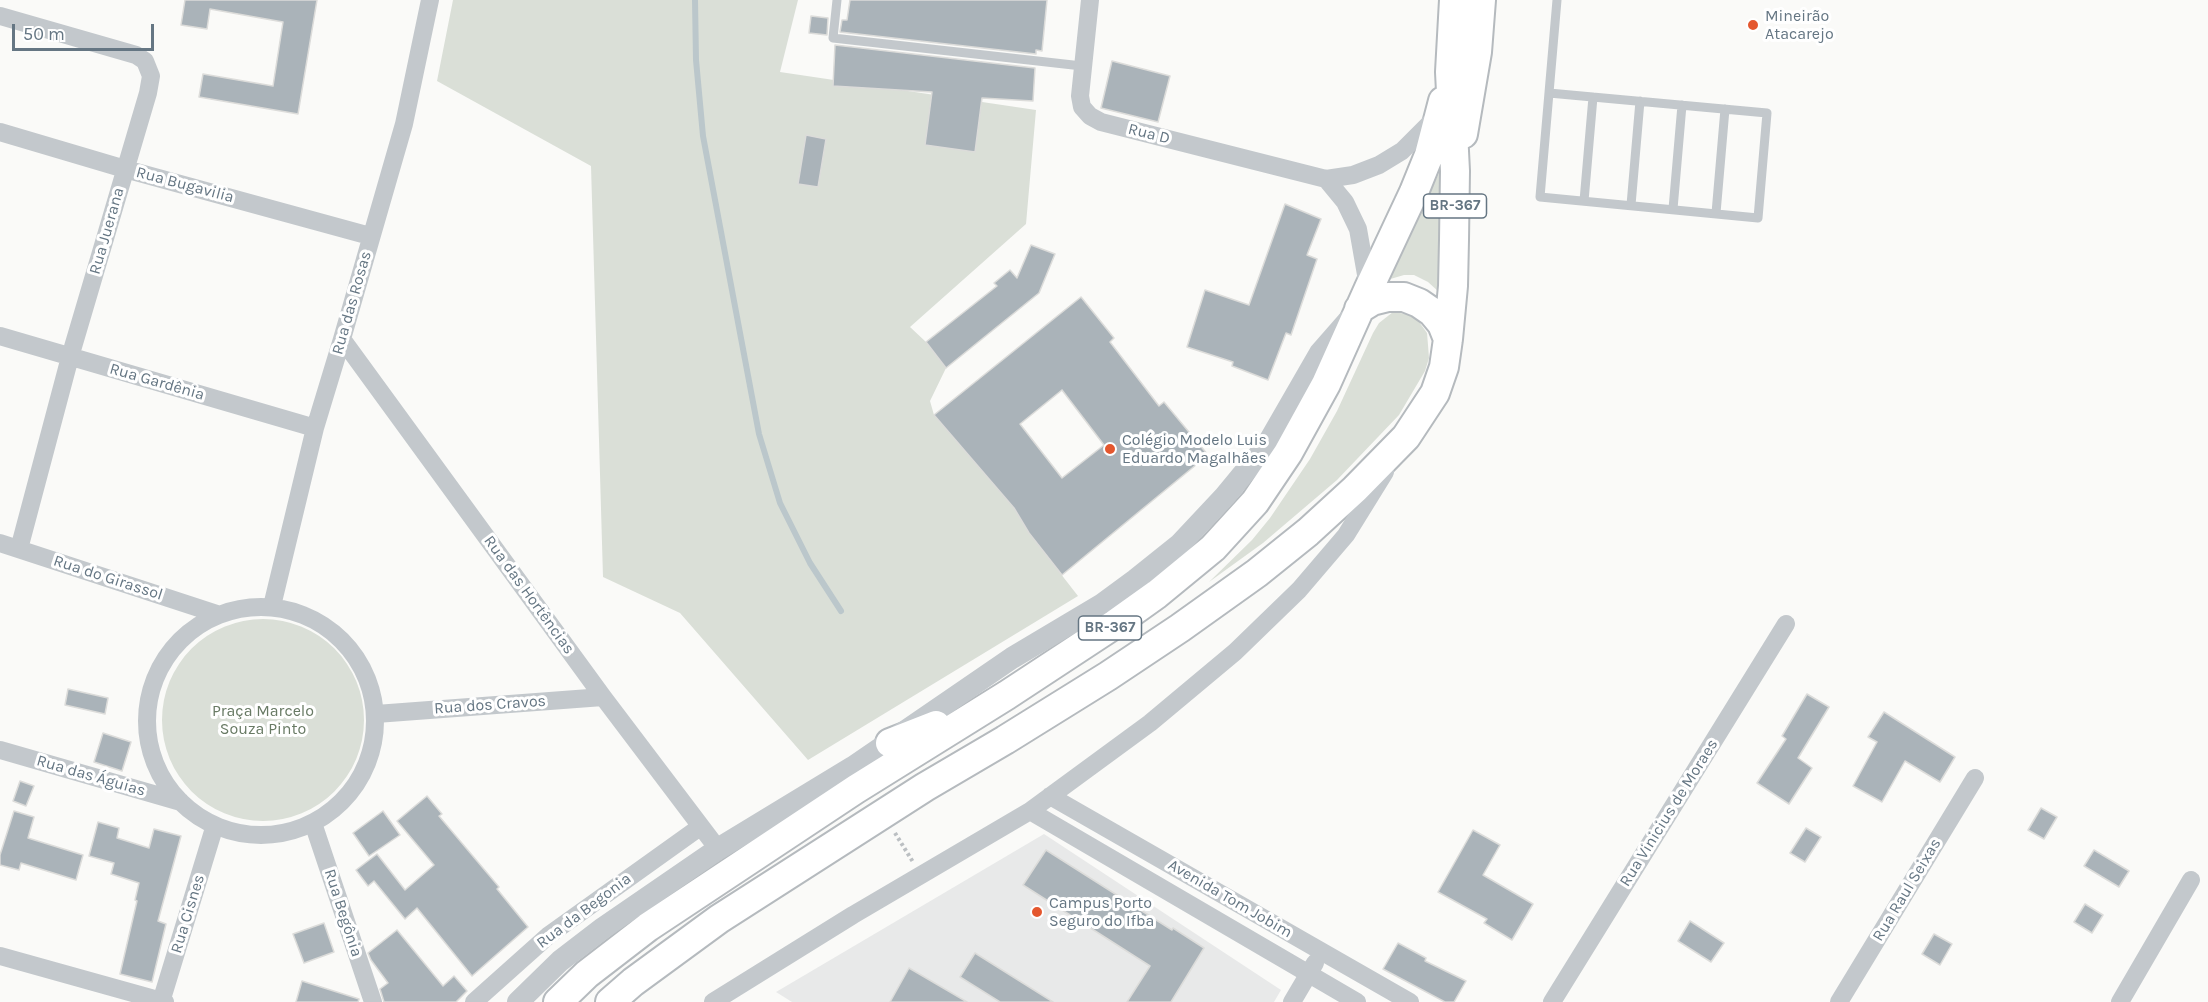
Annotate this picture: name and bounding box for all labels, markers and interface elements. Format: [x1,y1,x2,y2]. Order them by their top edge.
place label: Mineirão Atacarejo [1765,6,1834,44]
scale bar [15,12,158,50]
marker: Mineirão Atacarejo [1746,18,1760,32]
text: 50 m [23,23,65,45]
street label: Rua D [1126,120,1172,148]
street label: Rua Bugavilia [134,163,236,207]
street label: Rua Juerana [85,185,129,277]
road number: BR-367 [1424,194,1486,218]
street label: Rua das Rosas [328,249,376,357]
street label: Rua Gardênia [107,359,207,405]
place label: Colégio Modelo Luis Eduardo Magalhães [1122,430,1267,468]
marker: Colégio Modelo Luis Eduardo Magalhães [1103,442,1117,456]
street label: Rua das Hortências [480,532,578,658]
street label: Rua do Girassol [51,551,165,605]
road number: BR-367 [1078,616,1142,640]
street label: Rua dos Cravos [433,692,547,718]
park label: Praça Marcelo Souza Pinto [212,701,314,739]
street label: Rua Vinicius de Moraes [1616,736,1722,890]
street label: Rua das Águias [34,751,148,801]
street label: Rua Raul Seixas [1869,835,1945,945]
street label: Avenida Tom Jobim [1164,856,1296,942]
street label: Rua Begônia [320,867,366,959]
street label: Rua da Begonia [533,869,635,953]
street label: Rua Cisnes [167,872,209,956]
place label: Campus Porto Seguro do Ifba [1049,893,1154,931]
marker: Campus Porto Seguro do Ifba [1030,905,1044,919]

